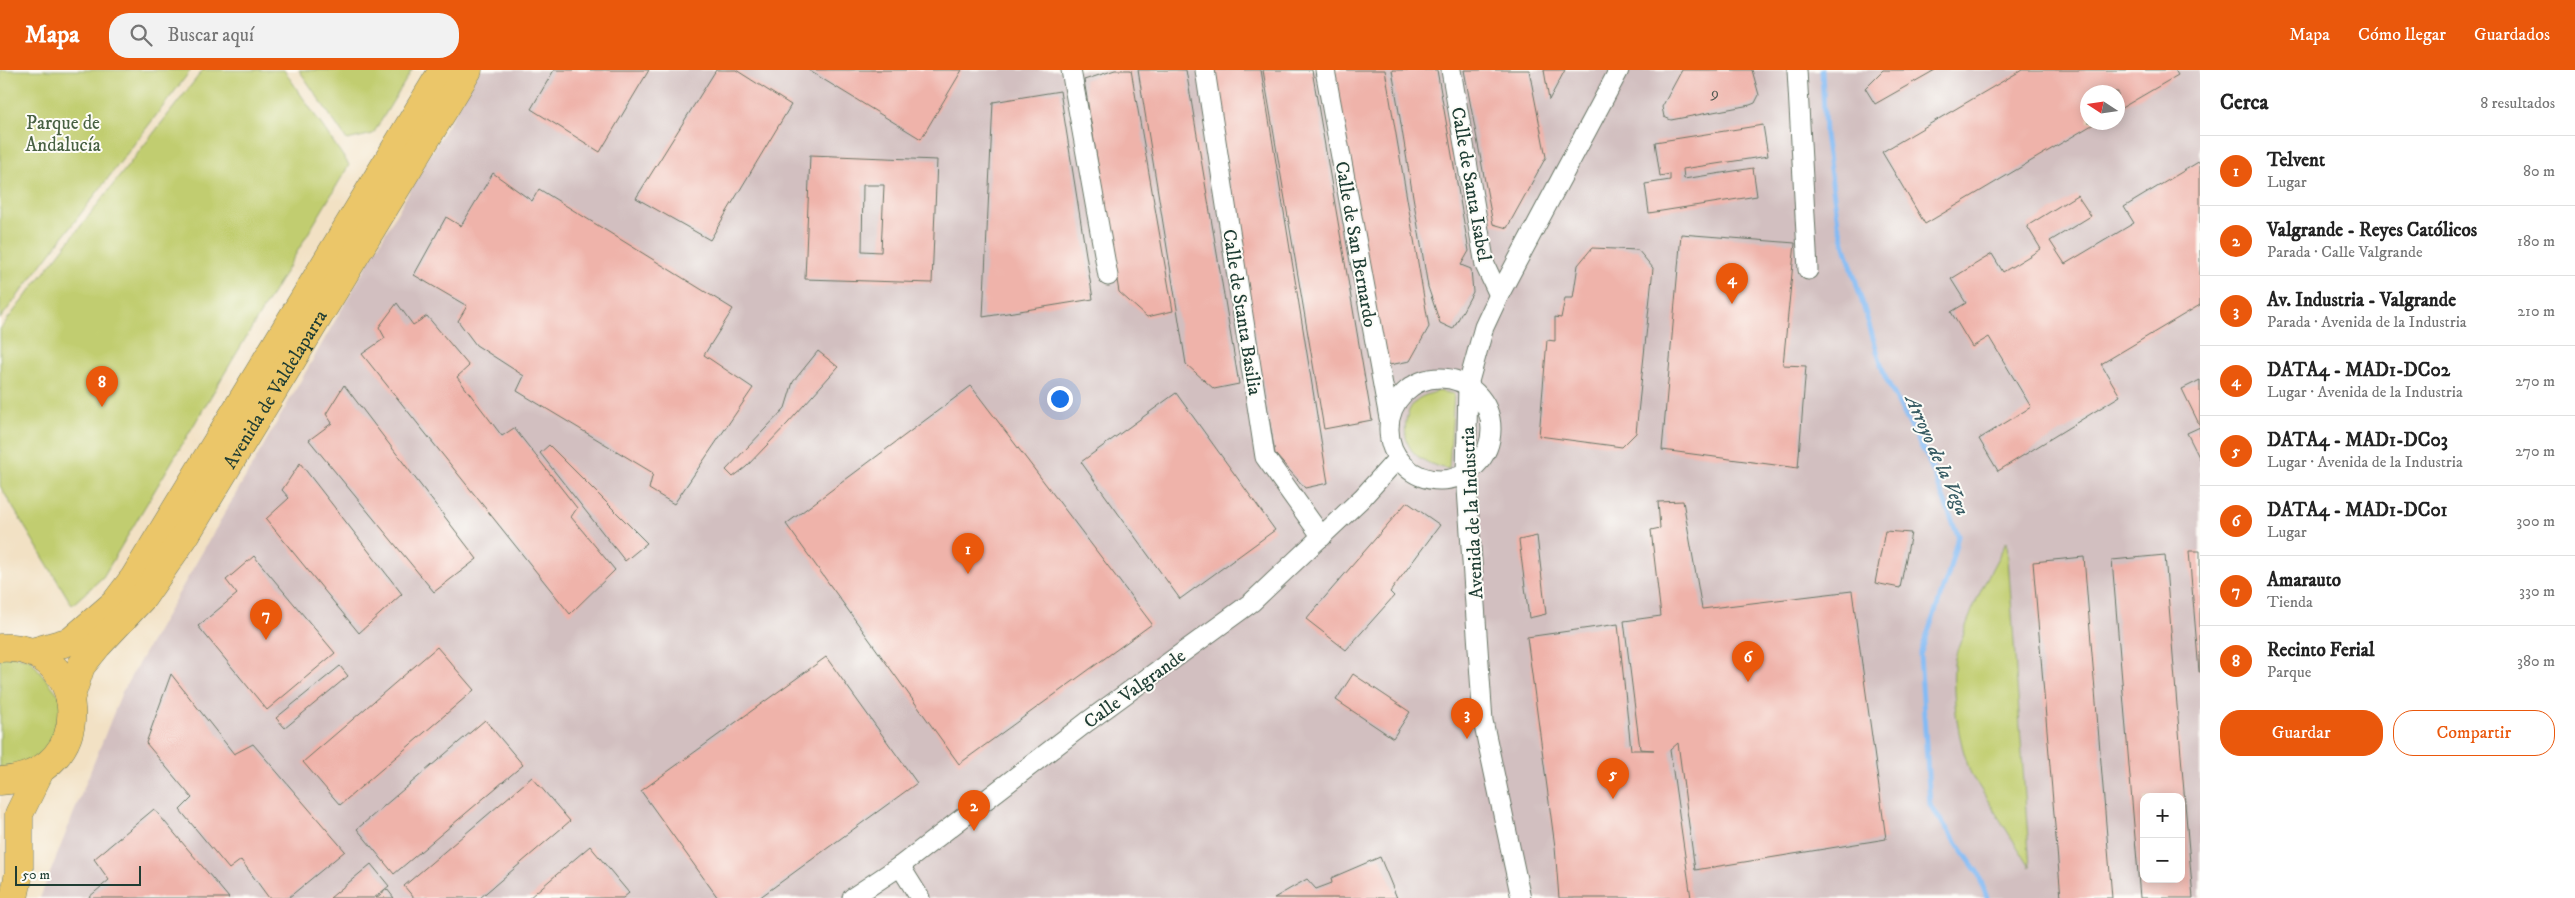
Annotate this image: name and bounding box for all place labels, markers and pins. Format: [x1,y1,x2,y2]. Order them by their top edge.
pin: 4 [1716,263,1748,304]
pin: 8 [86,366,118,407]
pin: 1 [952,533,984,574]
pin: 7 [250,599,282,640]
pin: 6 [1732,641,1764,682]
pin: 3 [1451,698,1483,739]
pin: 5 [1597,758,1629,799]
pin: 2 [958,790,990,831]

